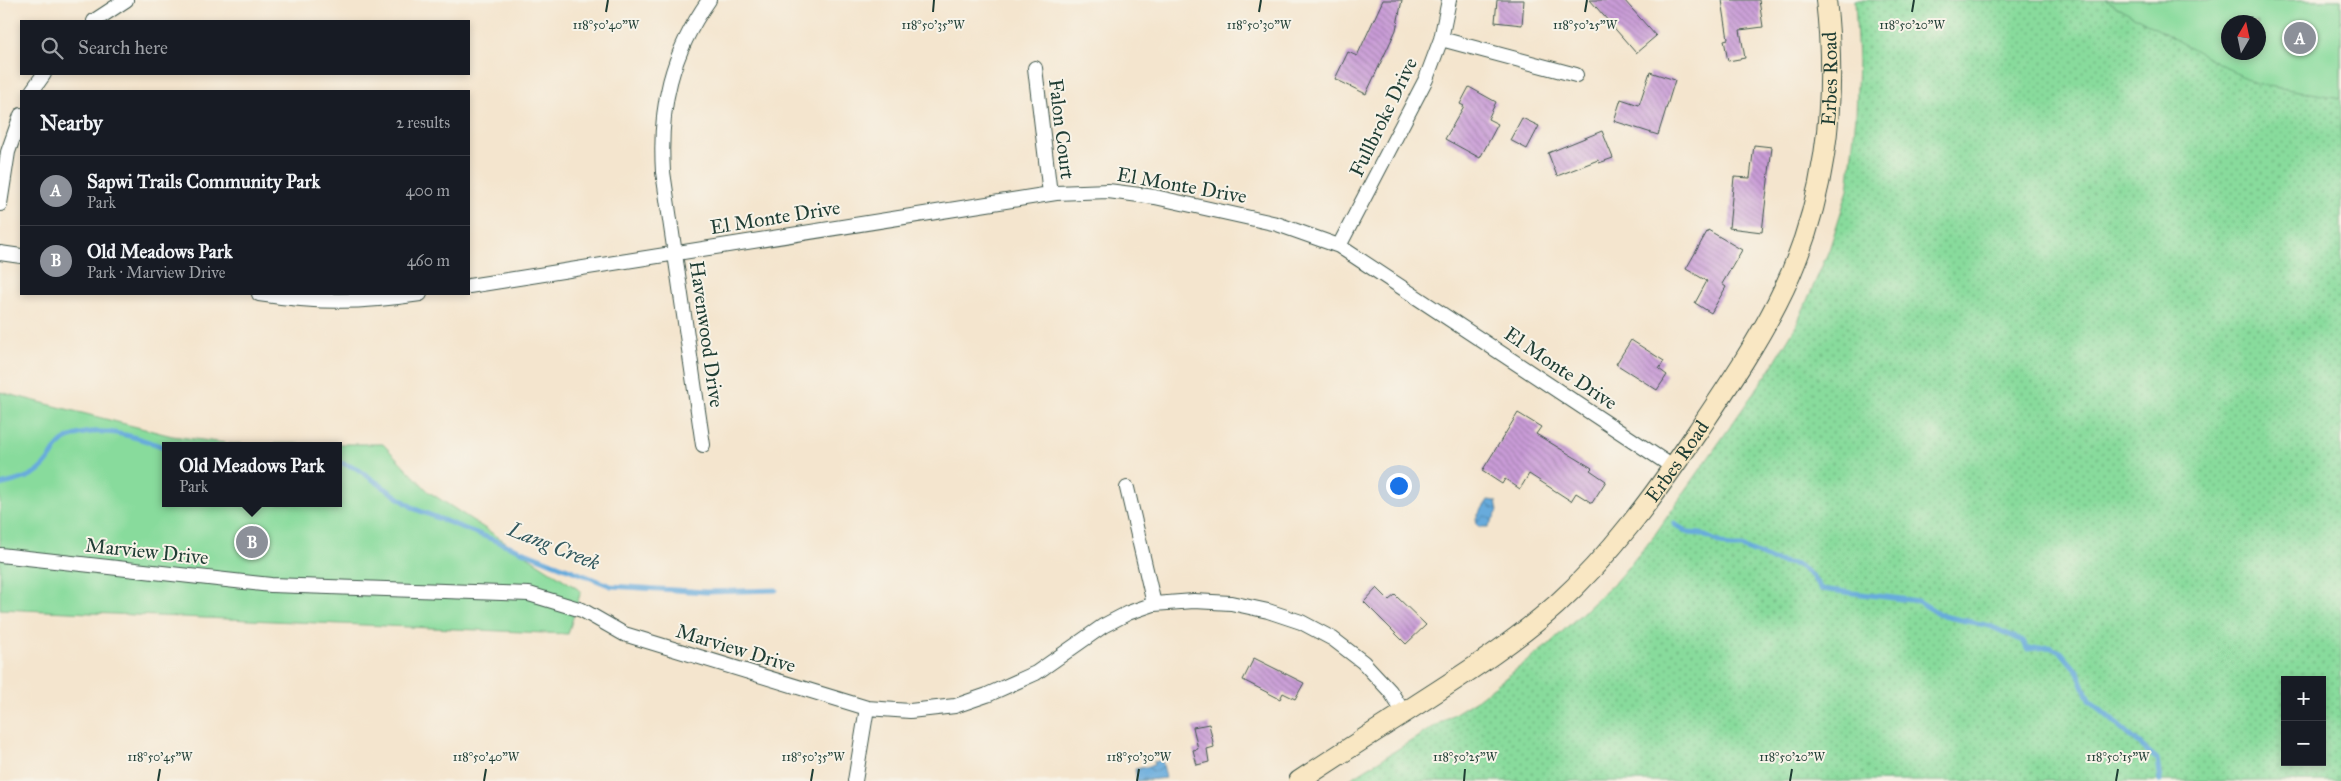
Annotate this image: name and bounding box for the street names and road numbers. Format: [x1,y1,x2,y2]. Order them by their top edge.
street label: Erbes Road [1816,31,1842,127]
street label: Fullbroke Drive [1344,54,1422,180]
street label: Falon Court [1044,77,1080,181]
street label: El Monte Drive [1115,162,1249,208]
street label: El Monte Drive [708,195,842,239]
street label: Havenwood Drive [685,259,729,409]
street label: El Monte Drive [1500,321,1622,415]
street label: Erbes Road [1640,416,1714,507]
street label: Marview Drive [84,533,210,569]
street label: Marview Drive [673,618,799,678]

